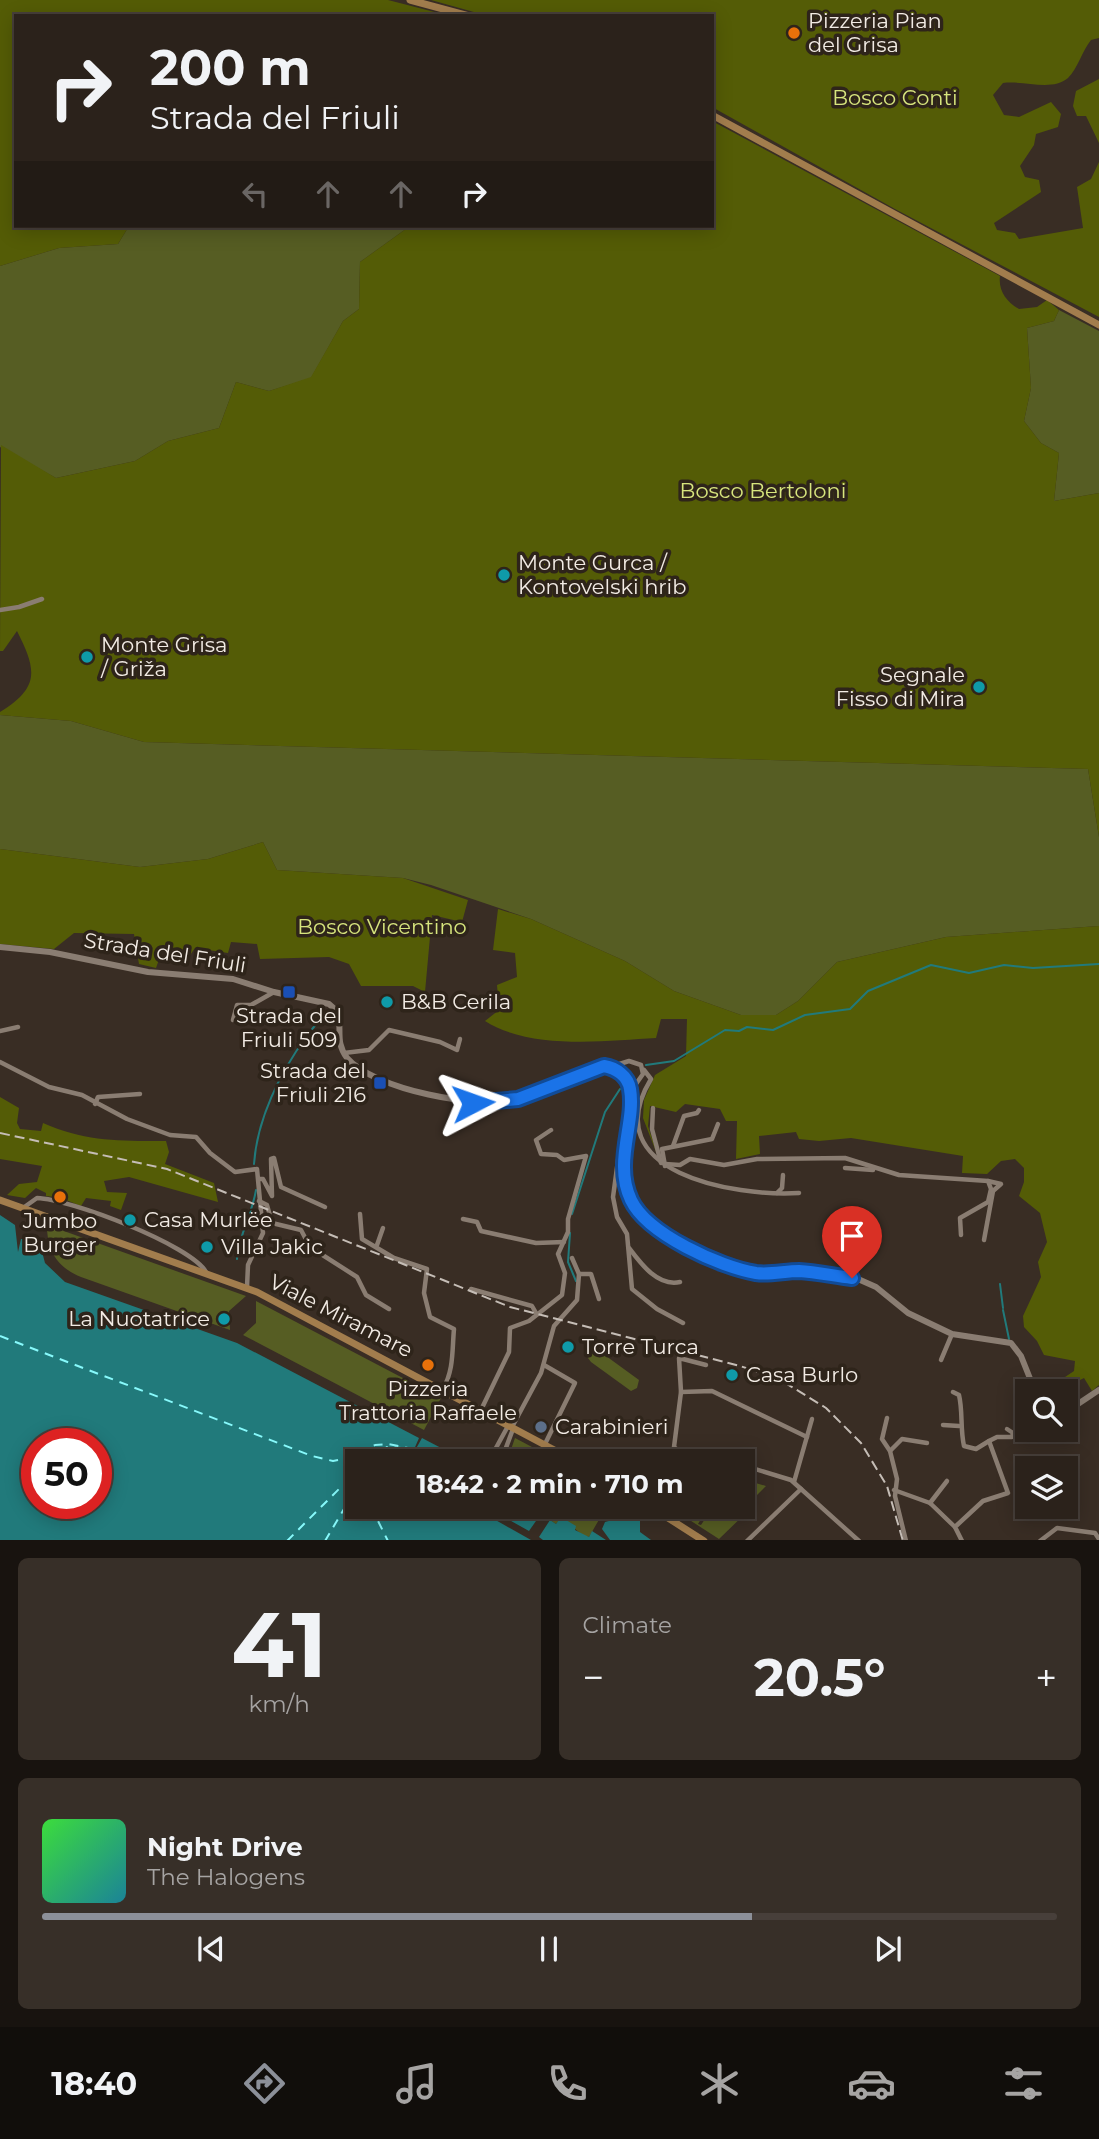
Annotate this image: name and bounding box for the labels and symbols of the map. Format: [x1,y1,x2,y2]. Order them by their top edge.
place label: Pizzeria Pian del Grisa [808,8,942,57]
marker: Pizzeria Pian del Grisa [786,25,802,41]
park label: Bosco Conti [832,85,958,110]
park label: Bosco Bertoloni [680,478,846,503]
place label: Monte Gurca / Kontovelski hrib [518,550,686,599]
marker: Monte Gurca / Kontovelski hrib [496,567,512,583]
place label: Monte Grisa / Griža [100,632,228,681]
marker: Monte Grisa / Griža [79,649,95,665]
place label: Segnale Fisso di Mira [836,662,965,711]
marker: Segnale Fisso di Mira [971,679,987,695]
park label: Bosco Vicentino [297,914,467,939]
street label: Strada del Friuli [82,927,248,978]
marker: Strada del Friuli 509 [281,984,297,1000]
place label: B&B Cerila [401,989,511,1014]
marker: B&B Cerila [379,994,395,1010]
place label: Strada del Friuli 509 [236,1003,342,1052]
place label: Strada del Friuli 216 [260,1058,366,1107]
position arrow [436,1066,510,1140]
marker: Strada del Friuli 216 [372,1075,388,1091]
marker: Jumbo Burger [52,1189,68,1205]
pin [822,1206,882,1278]
place label: Casa Murlëe [144,1207,273,1232]
place label: Jumbo Burger [22,1208,97,1257]
marker: Casa Murlëe [122,1212,138,1228]
place label: Villa Jakic [221,1234,323,1259]
marker: Villa Jakic [199,1239,215,1255]
street label: Viale Miramare [265,1269,417,1362]
place label: La Nuotatrice [68,1306,210,1331]
marker: La Nuotatrice [216,1311,232,1327]
place label: Torre Turca [582,1334,699,1359]
marker: Torre Turca [560,1339,576,1355]
marker: Pizzeria Trattoria Raffaele [420,1357,436,1373]
place label: Casa Burlo [746,1362,858,1387]
marker: Casa Burlo [724,1367,740,1383]
place label: Pizzeria Trattoria Raffaele [339,1376,517,1425]
place label: Carabinieri [555,1414,668,1439]
marker: Carabinieri [533,1419,549,1435]
speed limit sign: 50 [21,1428,112,1519]

